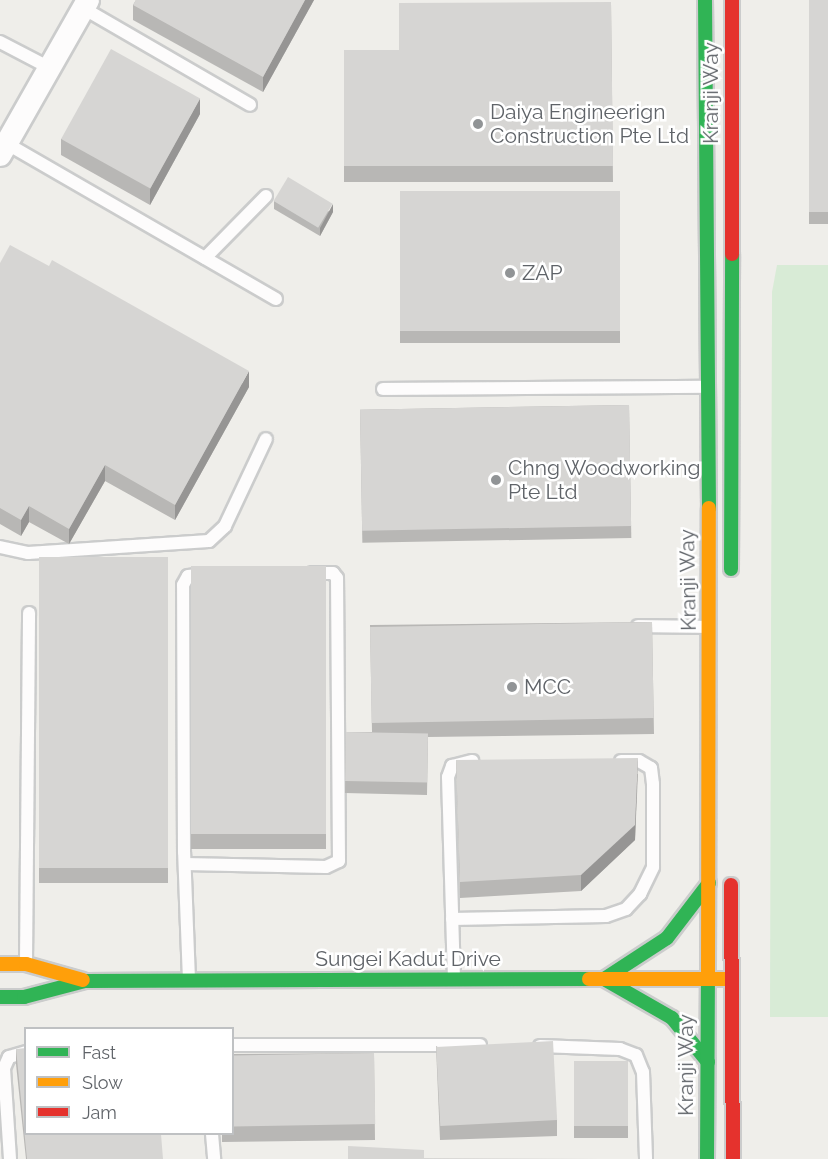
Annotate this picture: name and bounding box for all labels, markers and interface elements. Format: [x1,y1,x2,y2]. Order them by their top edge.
street label: Kranji Way [698,42,724,144]
place label: Daiya Engineerign Construction Pte Ltd [490,99,689,149]
marker: Daiya Engineerign Construction Pte Ltd [471,117,485,131]
place label: ZAP [522,260,562,286]
marker: ZAP [503,266,517,280]
place label: Chng Woodworking Pte Ltd [508,455,701,505]
marker: Chng Woodworking Pte Ltd [489,473,503,487]
street label: Kranji Way [675,529,701,631]
place label: MCC [524,674,571,700]
marker: MCC [505,680,519,694]
street label: Sungei Kadut Drive [315,946,501,972]
street label: Kranji Way [673,1014,699,1116]
legend [24,1027,234,1135]
text: Fast [82,1042,116,1063]
text: Slow [82,1072,123,1093]
text: Jam [82,1102,117,1123]

